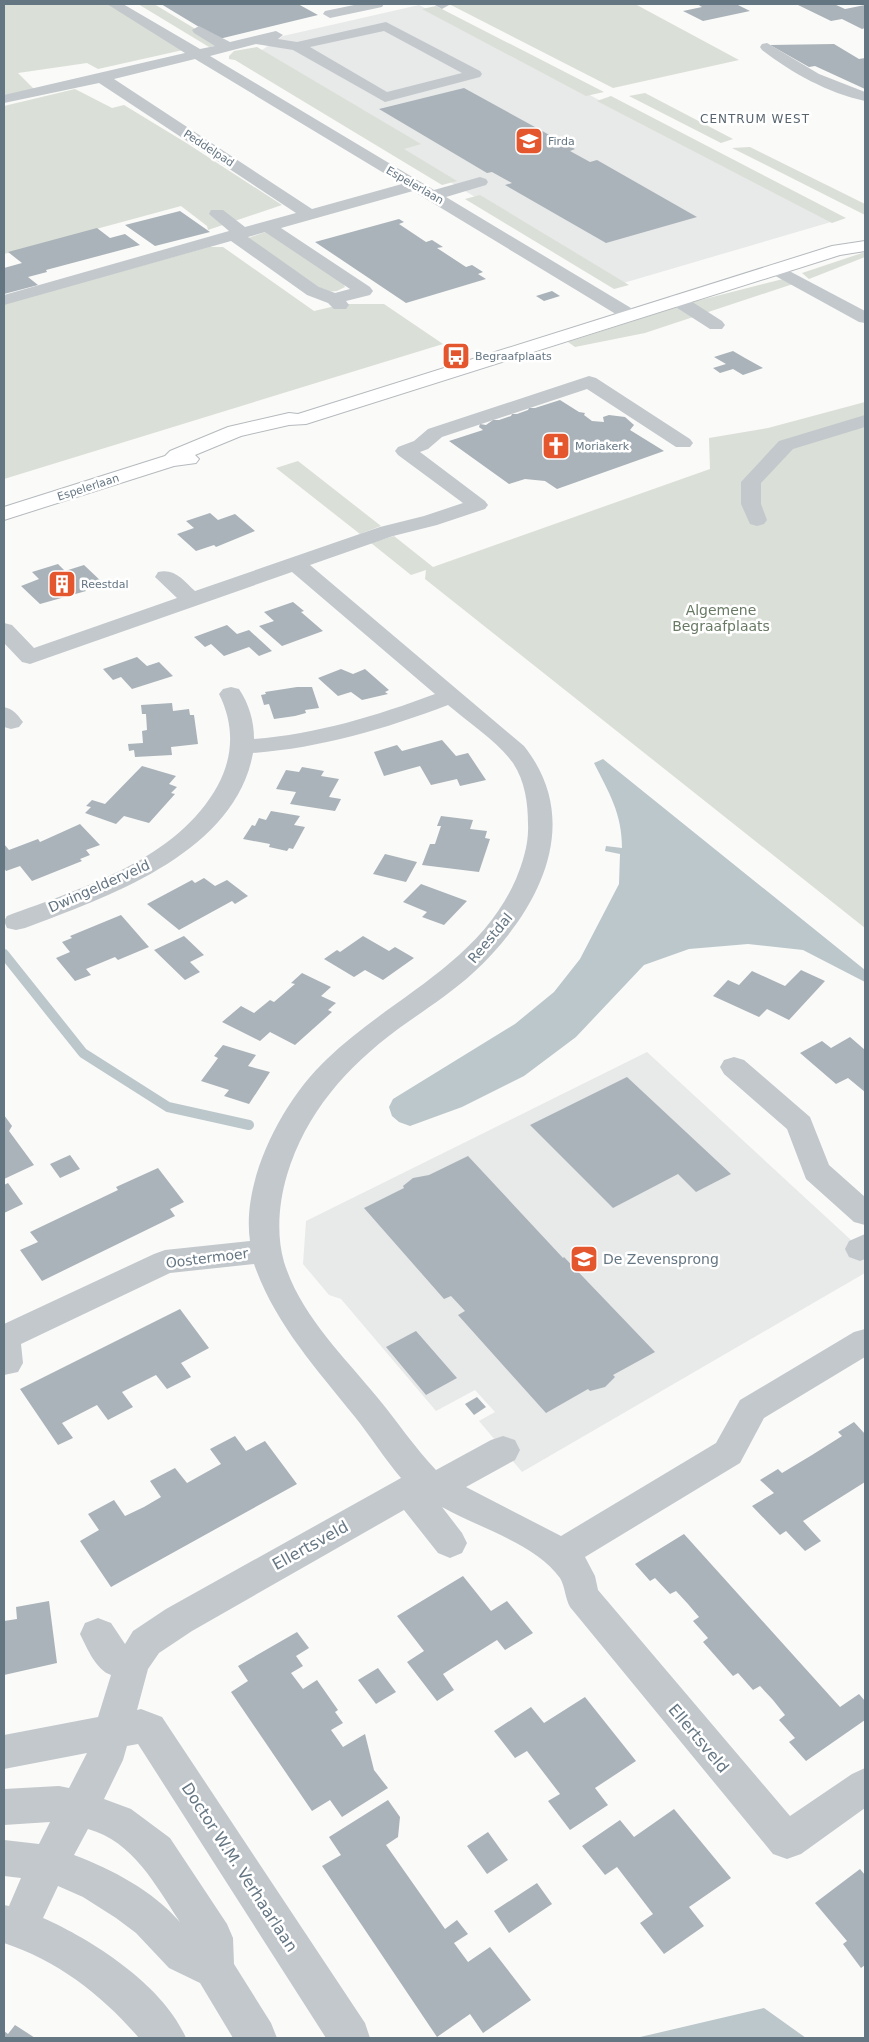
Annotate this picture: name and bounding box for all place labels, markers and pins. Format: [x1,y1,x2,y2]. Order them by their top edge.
school or university icon: Firda [514,126,544,156]
place label: Firda [548,135,575,148]
bus stop icon: Begraafplaats [441,341,471,371]
place label: Begraafplaats [475,350,552,363]
church icon: Moriakerk [541,431,571,461]
place label: Moriakerk [575,440,630,453]
building icon: Reestdal [47,569,77,599]
place label: Reestdal [81,578,129,591]
school or university icon: De Zevensprong [569,1244,599,1274]
place label: De Zevensprong [603,1251,719,1267]

